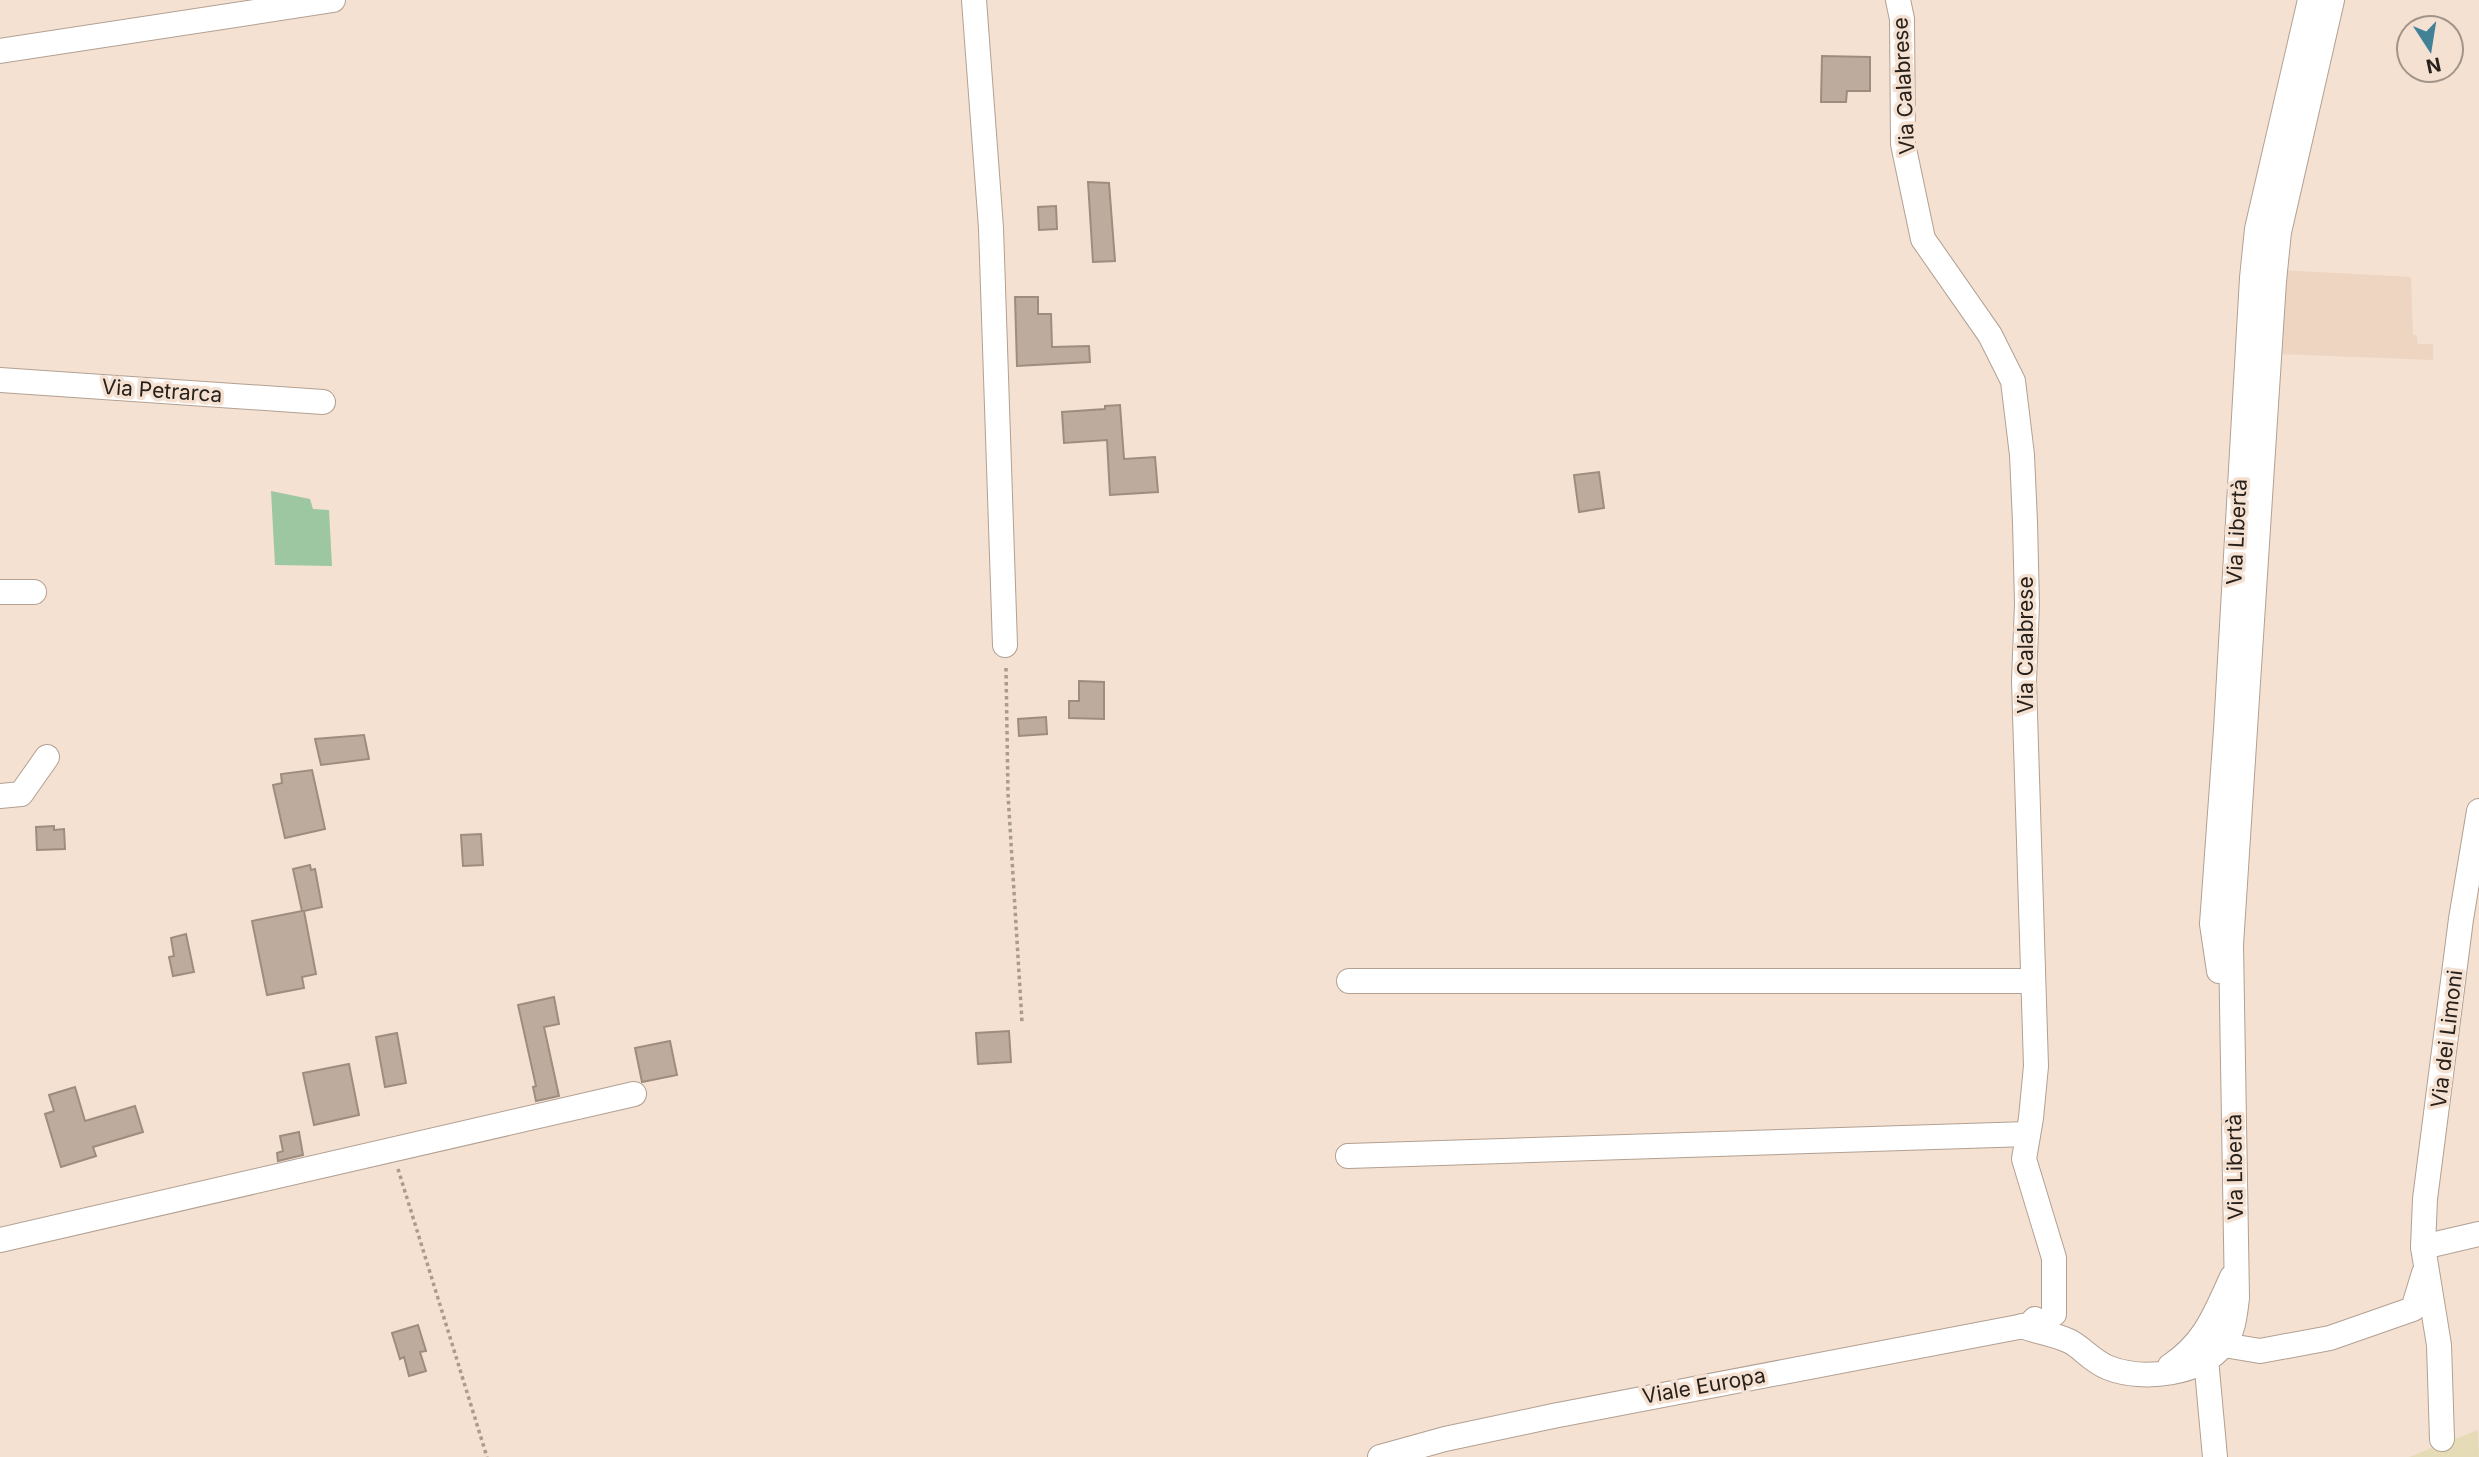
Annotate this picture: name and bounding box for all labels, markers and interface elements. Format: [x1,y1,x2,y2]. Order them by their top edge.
north arrow [2395,14,2465,84]
street label: Via Calabrese [1887,17,1920,155]
text: N [2424,52,2443,78]
street label: Via Petrarca [101,374,223,407]
street label: Via Libertà [2221,478,2252,586]
street label: Via Calabrese [2013,576,2038,714]
street label: Via dei Limoni [2426,969,2467,1109]
street label: Via Libertà [2221,1114,2248,1220]
street label: Viale Europa [1640,1362,1767,1409]

